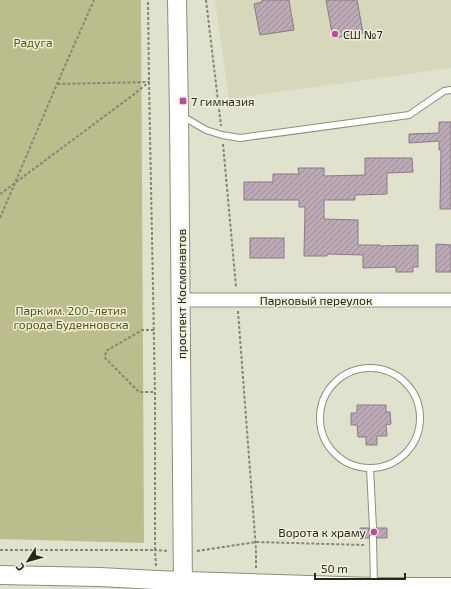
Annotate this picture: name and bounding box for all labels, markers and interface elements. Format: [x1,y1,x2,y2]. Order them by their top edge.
place label: СШ №7 [343,27,383,41]
marker: СШ №7 [330,29,340,39]
park label: Радуга [13,35,53,50]
place label: 7 гимназия [191,94,255,108]
marker: 7 гимназия [178,96,188,106]
street label: проспект Космонавтов [174,229,188,359]
street label: Парковый переулок [260,293,373,308]
park label: Парк им. 200-летия города Буденновска [13,303,129,332]
place label: Ворота к храму [278,525,367,540]
marker: Ворота к храму [369,527,379,537]
north arrow [8,541,48,581]
scale bar [315,555,405,581]
text: С [12,560,27,574]
text: 50 m [321,561,348,575]

